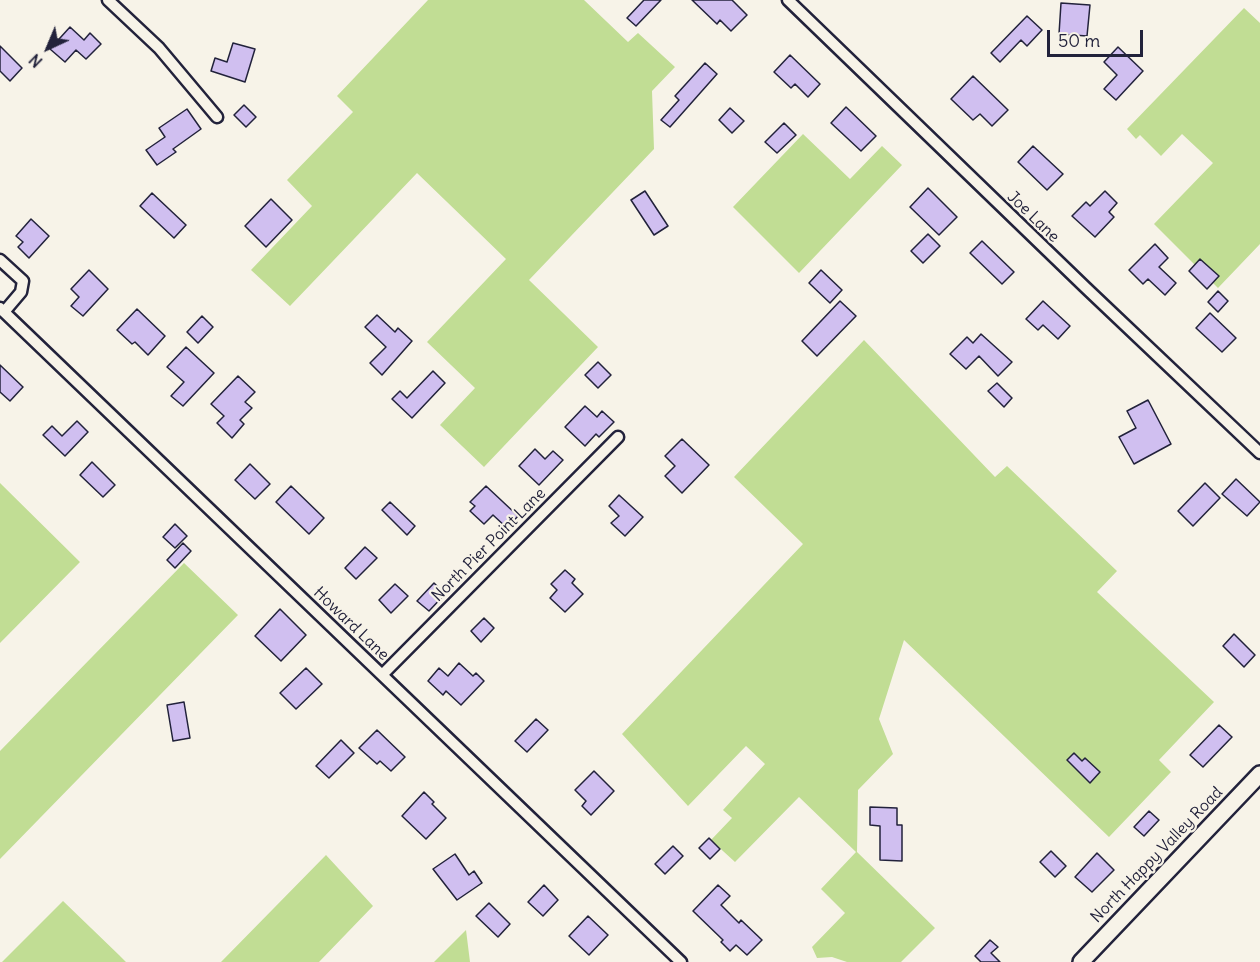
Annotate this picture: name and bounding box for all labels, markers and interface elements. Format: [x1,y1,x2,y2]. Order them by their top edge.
north arrow [18,18,78,78]
scale bar [1050,18,1146,56]
text: 50 m [1058,29,1100,52]
text: N [25,50,46,72]
street label: Joe Lane [1003,187,1063,247]
street label: North Pier Point Lane [428,484,550,606]
street label: Howard Lane [309,583,393,665]
street label: North Happy Valley Road [1087,783,1227,927]

